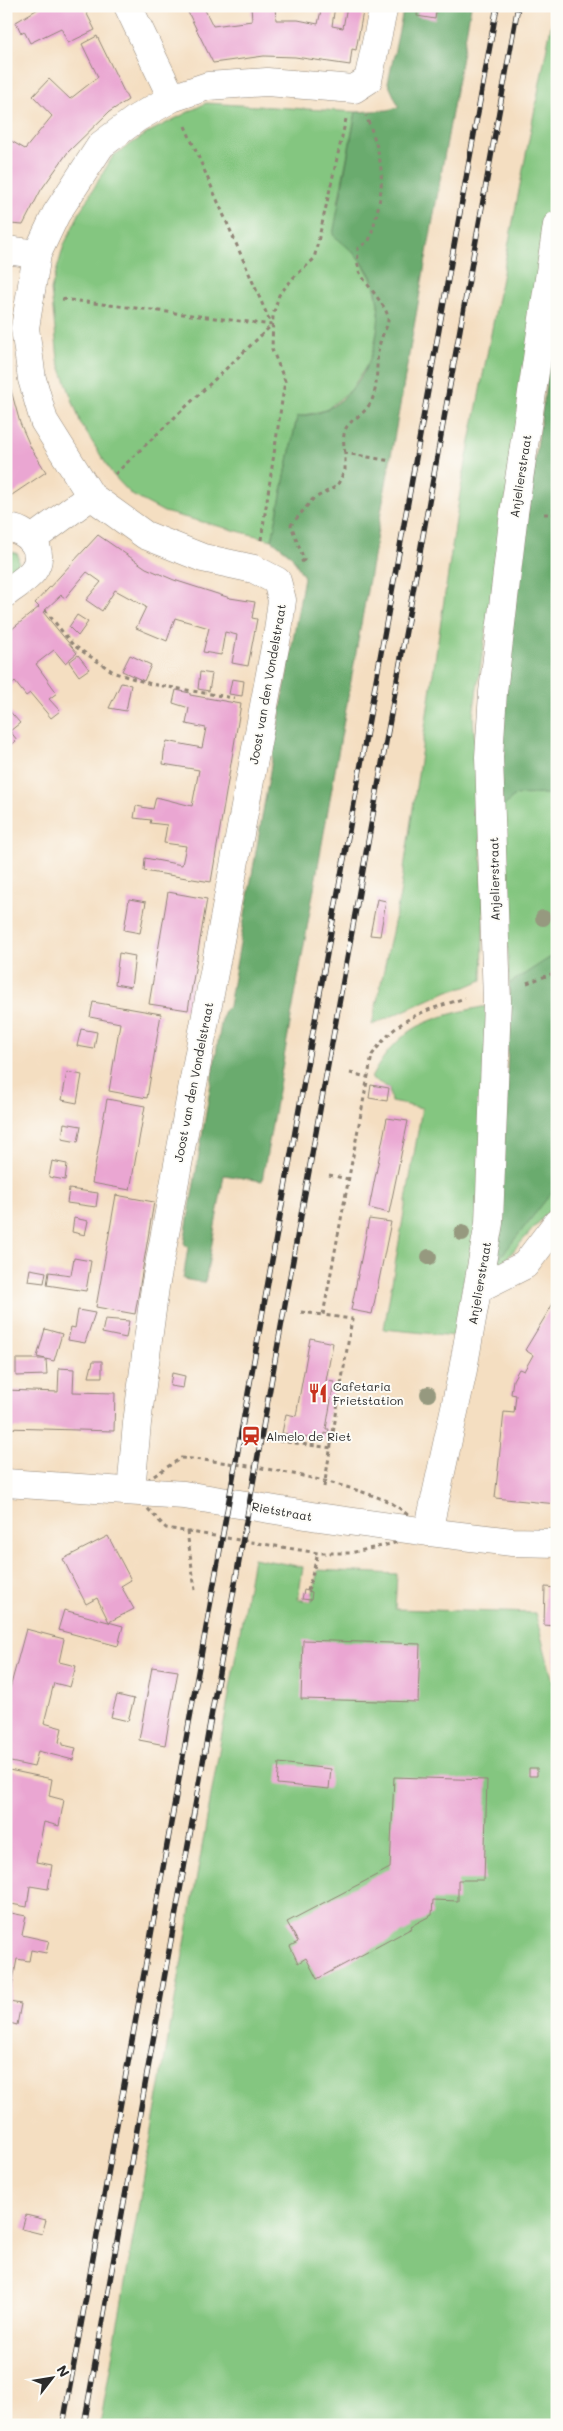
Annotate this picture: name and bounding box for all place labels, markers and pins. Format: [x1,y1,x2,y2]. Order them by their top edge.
place label: Cafetaria Frietstation [333,1378,403,1408]
restaurant icon: Cafetaria Frietstation [307,1382,329,1404]
station icon: Almelo de Riet [240,1425,262,1447]
place label: Almelo de Riet [266,1428,351,1444]

